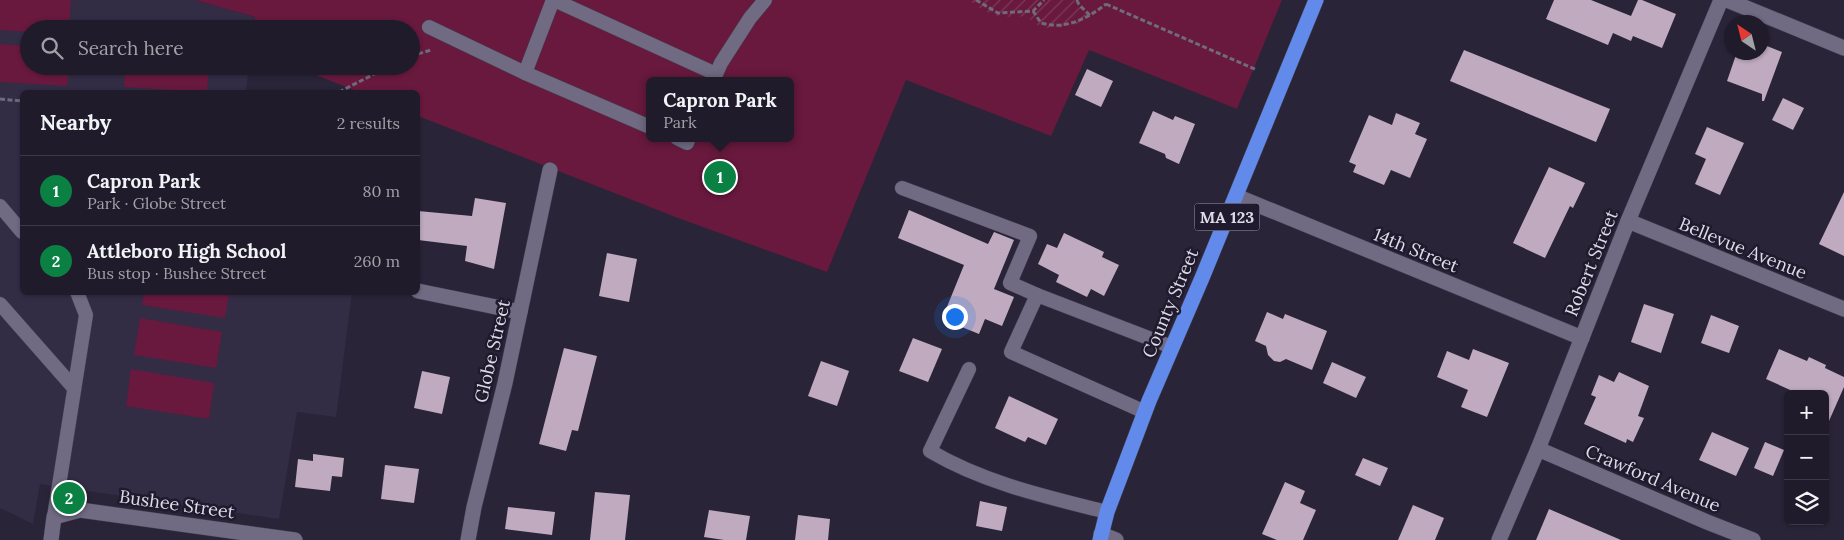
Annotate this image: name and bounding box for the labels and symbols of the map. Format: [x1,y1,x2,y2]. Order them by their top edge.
north arrow [1724,15,1769,60]
pin: 1 [704,158,736,196]
road number: MA 123 [1194,203,1260,230]
street label: Robert Street [1559,206,1623,320]
street label: Bellevue Avenue [1676,212,1811,284]
street label: 14th Street [1370,223,1462,277]
street label: County Street [1137,245,1203,361]
street label: Globe Street [469,297,515,405]
your location [942,304,968,330]
street label: Crawford Avenue [1582,439,1724,517]
pin: 2 [53,479,85,517]
street label: Bushee Street [118,485,236,523]

